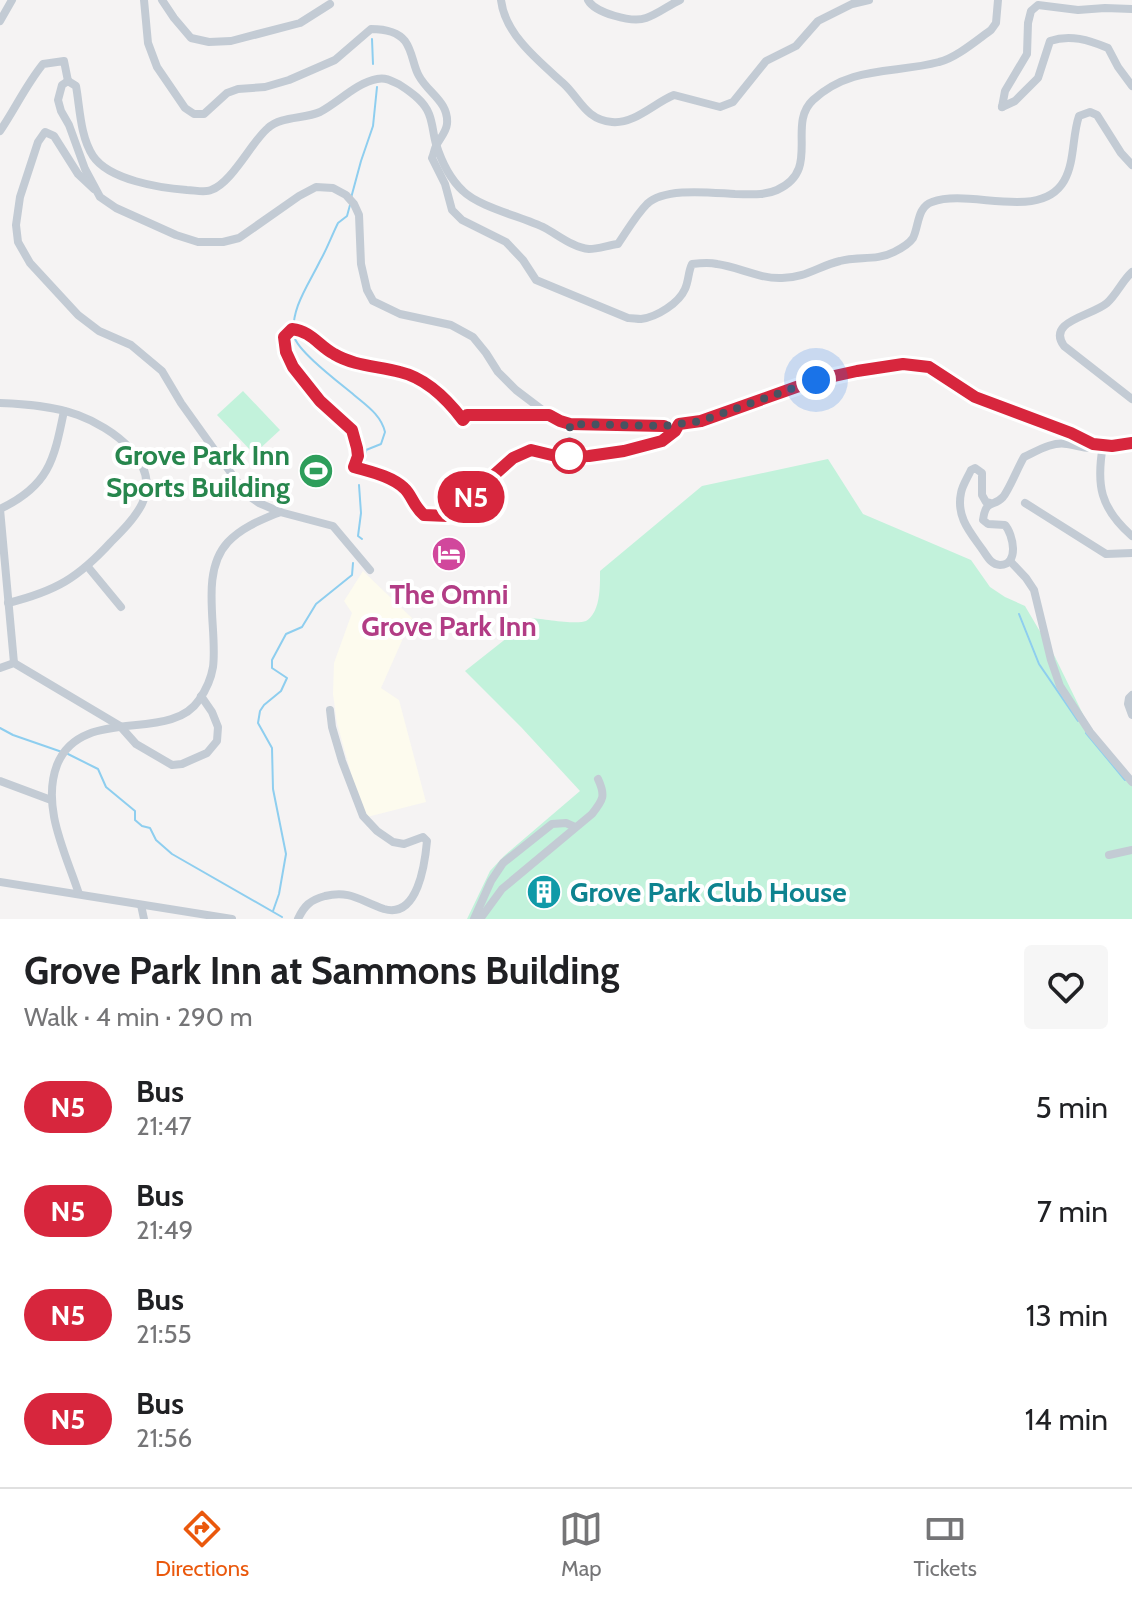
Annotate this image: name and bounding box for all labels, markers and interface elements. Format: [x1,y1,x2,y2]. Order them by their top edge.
your location [796,360,836,400]
place label: Grove Park Inn Sports Building [106,438,290,504]
unlabelled marker [552,439,586,473]
sports icon: Grove Park Inn Sports Building [297,452,335,490]
line badge: N5 [435,471,507,523]
text: N5 [454,480,488,514]
hotel icon: The Omni Grove Park Inn [430,535,468,573]
place label: The Omni Grove Park Inn [361,577,537,643]
building icon: Grove Park Club House [525,873,563,911]
place label: Grove Park Club House [570,875,847,909]
button: heart [1024,945,1108,1029]
text: Grove Park Inn at Sammons Building [24,947,619,994]
text: Walk · 4 min · 290 m [24,1001,253,1033]
text: Bus [136,1073,184,1110]
text: 5 min [1036,1089,1108,1126]
text: N5 [51,1090,85,1124]
text: 21:47 [136,1110,192,1142]
text: Bus [136,1177,184,1214]
text: 7 min [1037,1193,1108,1230]
text: N5 [51,1194,85,1228]
text: 21:49 [136,1214,193,1246]
text: Bus [136,1281,184,1318]
text: 13 min [1026,1297,1108,1334]
text: N5 [51,1298,85,1332]
text: 21:55 [136,1318,192,1350]
text: Bus [136,1385,184,1422]
text: 14 min [1025,1401,1108,1438]
text: N5 [51,1402,85,1436]
text: 21:56 [136,1422,192,1454]
tab: Directions [155,1507,249,1582]
tab: Map [559,1507,603,1582]
tab: Tickets [914,1507,977,1582]

